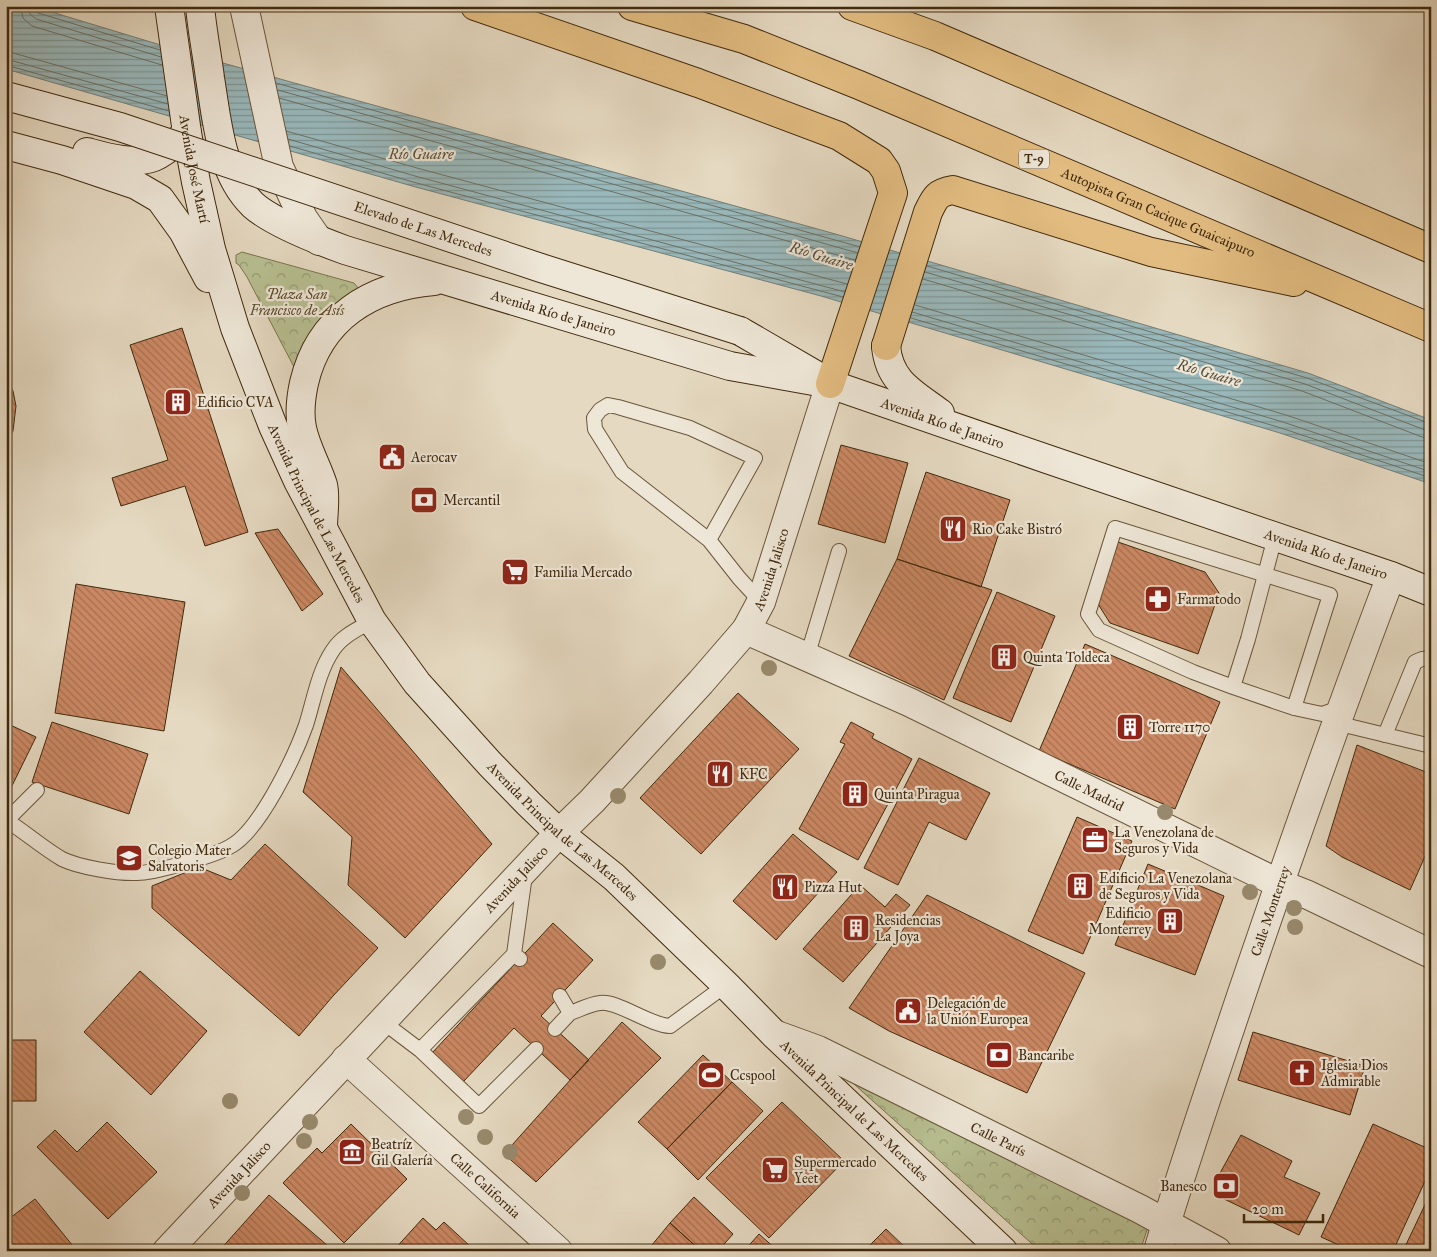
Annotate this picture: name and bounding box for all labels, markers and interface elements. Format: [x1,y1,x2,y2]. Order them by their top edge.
street label: Avenida José Martí [175,113,213,226]
water label: Río Guaire [387,145,454,163]
road number: T-9 [1019,150,1049,168]
street label: Autopista Gran Cacique Guaicaipuro [1058,164,1258,261]
street label: Elevado de Las Mercedes [352,198,494,260]
water label: Río Guaire [786,238,855,274]
park label: Plaza San Francisco de Asís [249,286,345,319]
street label: Avenida Río de Janeiro [488,286,618,340]
water label: Río Guaire [1174,355,1243,391]
building icon: Edificio CVA [163,387,193,417]
place label: Edificio CVA [197,394,274,411]
street label: Avenida Río de Janeiro [878,394,1006,453]
street label: Avenida Principal de Las Mercedes [264,420,369,606]
public building icon: Aerocav [377,442,407,472]
place label: Aerocav [410,449,458,466]
bank icon: Mercantil [409,485,439,515]
place label: Mercantil [443,492,500,509]
restaurant icon: Rio Cake Bistró [938,514,968,544]
place label: Rio Cake Bistró [972,521,1062,538]
street label: Avenida Río de Janeiro [1261,525,1390,583]
street label: Avenida Jalisco [749,526,793,615]
supermarket icon: Familia Mercado [500,557,530,587]
place label: Familia Mercado [534,564,632,581]
pharmacy icon: Farmatodo [1143,584,1173,614]
place label: Farmatodo [1177,591,1241,608]
building icon: Quinta Toldeca [989,642,1019,672]
place label: Quinta Toldeca [1023,649,1110,666]
building icon: Torre 1170 [1115,712,1145,742]
place label: Torre 1170 [1149,719,1210,736]
street label: Avenida Principal de Las Mercedes [483,758,641,904]
restaurant icon: KFC [705,759,735,789]
place label: KFC [739,766,768,783]
street label: Calle Madrid [1052,767,1127,815]
building icon: Quinta Piragua [840,779,870,809]
place label: Quinta Piragua [874,786,960,803]
place label: La Venezolana de Seguros y Vida [1114,824,1214,857]
office icon: La Venezolana de Seguros y Vida [1080,825,1110,855]
place label: Colegio Mater Salvatoris [148,842,232,875]
street label: Avenida Jalisco [480,842,552,917]
school or university icon: Colegio Mater Salvatoris [114,843,144,873]
street label: Calle Monterrey [1247,863,1294,959]
place label: Edificio La Venezolana de Seguros y Vida [1099,870,1232,903]
building icon: Edificio La Venezolana de Seguros y Vida [1065,871,1095,901]
restaurant icon: Pizza Hut [770,872,800,902]
place label: Pizza Hut [804,879,862,896]
place label: Edificio Monterrey [1089,905,1151,938]
building icon: Edificio Monterrey [1155,906,1185,936]
place label: Residencias La Joya [875,912,941,946]
building icon: Residencias La Joya [841,913,871,943]
place label: Delegación de la Unión Europea [927,995,1028,1028]
public building icon: Delegación de la Unión Europea [893,996,923,1026]
street label: Avenida Principal de Las Mercedes [776,1036,932,1185]
bank icon: Bancaribe [984,1040,1014,1070]
place label: Bancaribe [1018,1047,1074,1064]
place label: Iglesia Dios Admirable [1320,1057,1388,1090]
church icon: Iglesia Dios Admirable [1287,1058,1317,1088]
sports icon: Ccspool [696,1060,726,1090]
place label: Ccspool [730,1067,776,1084]
street label: Calle París [968,1119,1029,1160]
place label: Beatríz Gil Galería [371,1136,433,1169]
museum icon: Beatríz Gil Galería [337,1137,367,1167]
street label: Avenida Jalisco [203,1138,275,1213]
street label: Calle California [446,1149,524,1222]
place label: Supermercado Yeet [794,1154,876,1187]
supermarket icon: Supermercado Yeet [760,1155,790,1185]
bank icon: Banesco [1211,1171,1241,1201]
place label: Banesco [1160,1178,1207,1195]
scale bar [1244,1192,1323,1224]
text: 20 m [1252,1200,1284,1218]

